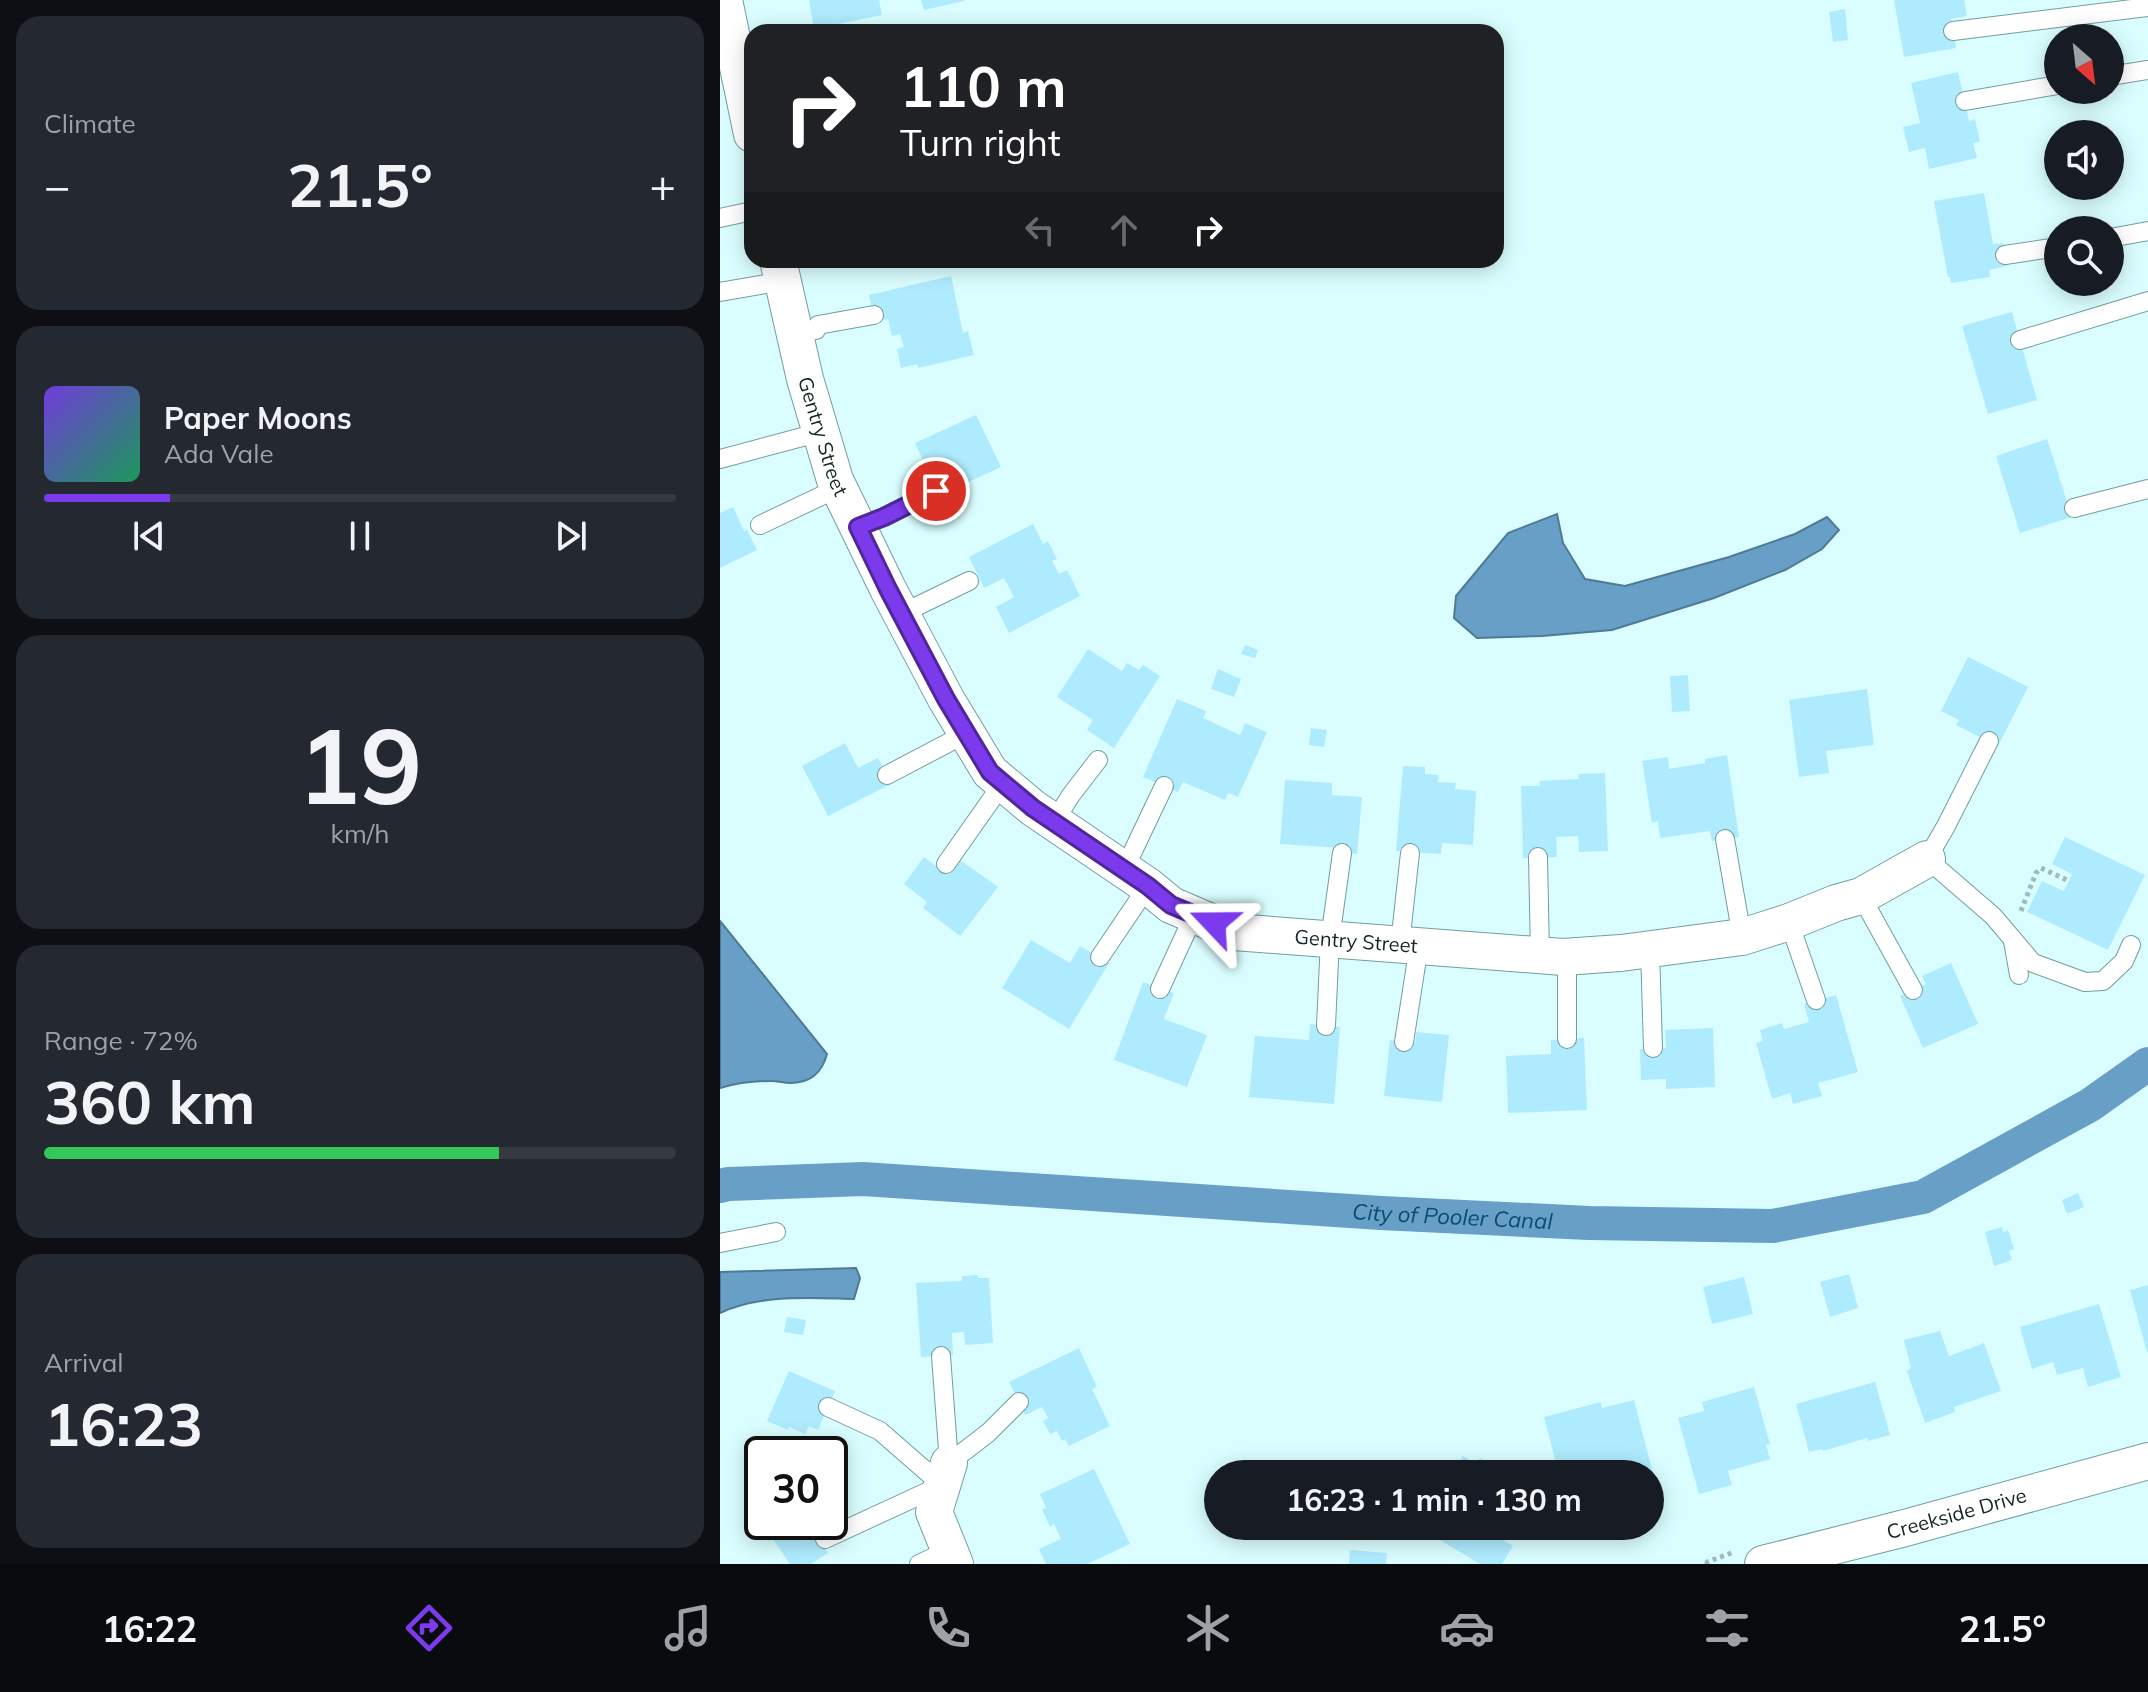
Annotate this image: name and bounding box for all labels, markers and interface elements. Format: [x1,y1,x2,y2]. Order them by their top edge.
north arrow [2044,24,2124,104]
map controls [2044,24,2124,296]
text: 110 m [900,51,1067,121]
icon: right [768,56,872,160]
text: Climate [44,107,136,140]
text: Turn right [900,120,1061,165]
button: sound [2044,120,2124,200]
text: 21.5° [287,147,433,222]
text: − [44,158,70,213]
text: + [650,158,676,213]
icon: left [1018,208,1062,252]
icon: ahead [1102,208,1146,252]
icon: right [1186,208,1230,252]
button: search [2044,216,2124,296]
street label: Gentry Street [793,374,854,500]
text: Paper Moons [164,399,352,437]
text: Ada Vale [164,437,274,470]
pin [902,457,970,525]
icon: arrive [914,469,958,513]
icon: previous [127,514,171,558]
icon: pause [338,514,382,558]
icon: next [549,514,593,558]
text: 19 [298,699,422,830]
text: km/h [331,817,389,850]
position arrow [1172,881,1256,965]
street label: Gentry Street [1294,924,1419,958]
text: Range · 72% [44,1024,198,1057]
text: 360 km [44,1064,256,1139]
water label: City of Pooler Canal [1351,1197,1554,1235]
text: Arrival [44,1346,124,1379]
text: 16:23 [44,1386,203,1461]
speed limit sign: 30 [744,1436,848,1540]
text: 16:23 · 1 min · 130 m [1286,1481,1582,1519]
street label: Creekside Drive [1884,1482,2029,1544]
icon: directions [401,1600,457,1656]
icon: music [660,1600,716,1656]
icon: phone [920,1600,976,1656]
icon: climate [1180,1600,1236,1656]
icon: car [1439,1600,1495,1656]
icon: filters [1699,1600,1755,1656]
text: 16:22 [102,1606,197,1651]
text: 21.5° [1959,1606,2046,1651]

